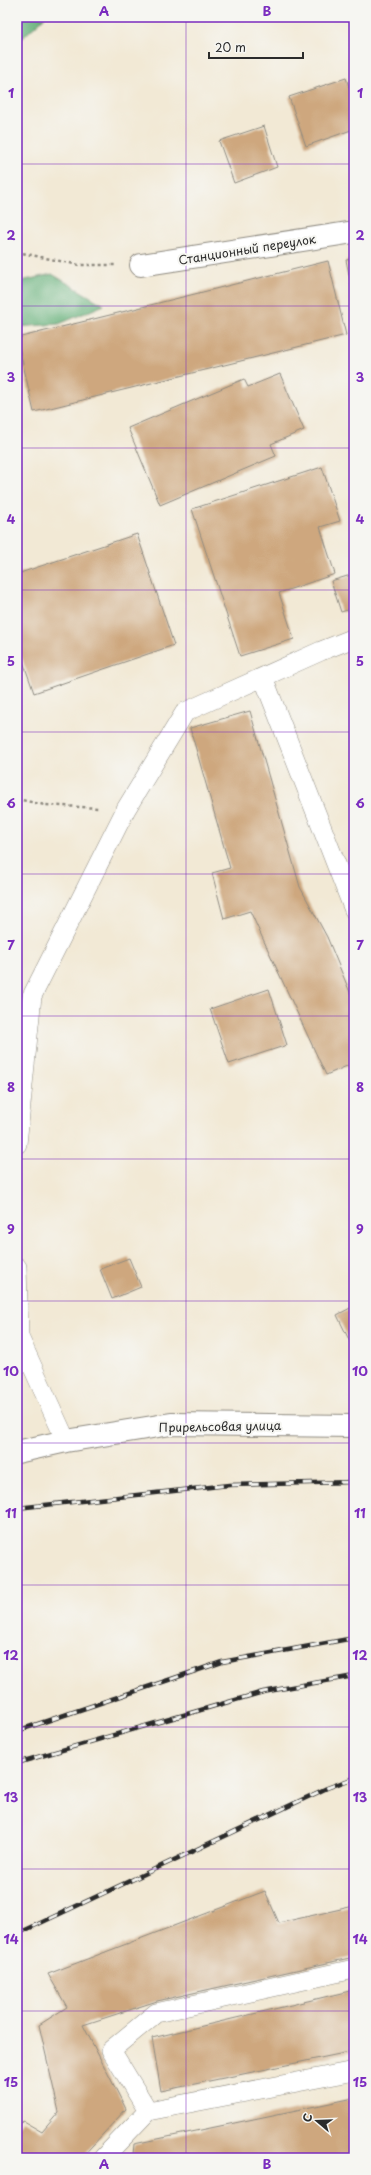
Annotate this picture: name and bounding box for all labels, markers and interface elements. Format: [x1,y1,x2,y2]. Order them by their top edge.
text: A [99,1,109,20]
text: B [263,1,272,20]
scale bar [209,34,303,60]
text: 20 m [215,38,246,56]
text: 1 [8,83,14,102]
text: 1 [357,83,363,102]
text: 2 [6,225,16,244]
text: 2 [355,225,365,244]
street label: Станционный переулок [177,229,318,269]
text: 3 [7,367,16,386]
text: 3 [356,367,365,386]
text: 4 [7,509,16,528]
text: 4 [356,509,365,528]
text: 5 [7,651,15,670]
text: 5 [356,651,364,670]
text: 6 [6,793,16,812]
text: 6 [355,793,365,812]
text: 7 [7,935,15,954]
text: 7 [356,935,364,954]
text: 8 [7,1077,15,1096]
text: 8 [356,1077,364,1096]
text: 9 [7,1219,15,1238]
text: 9 [356,1219,364,1238]
text: 10 [3,1361,19,1380]
text: 10 [352,1361,368,1380]
street label: Прирельсовая улица [159,1416,282,1436]
text: 11 [5,1503,17,1522]
text: 11 [354,1503,366,1522]
text: 12 [3,1645,19,1664]
text: 12 [352,1645,368,1664]
text: 13 [4,1787,19,1806]
text: 13 [353,1787,368,1806]
text: 14 [3,1929,19,1948]
text: 14 [352,1929,368,1948]
text: 15 [4,2072,18,2091]
text: 15 [353,2072,367,2091]
north arrow [297,2101,337,2141]
text: С [298,2111,316,2124]
text: A [99,2154,109,2173]
text: B [263,2154,272,2173]

